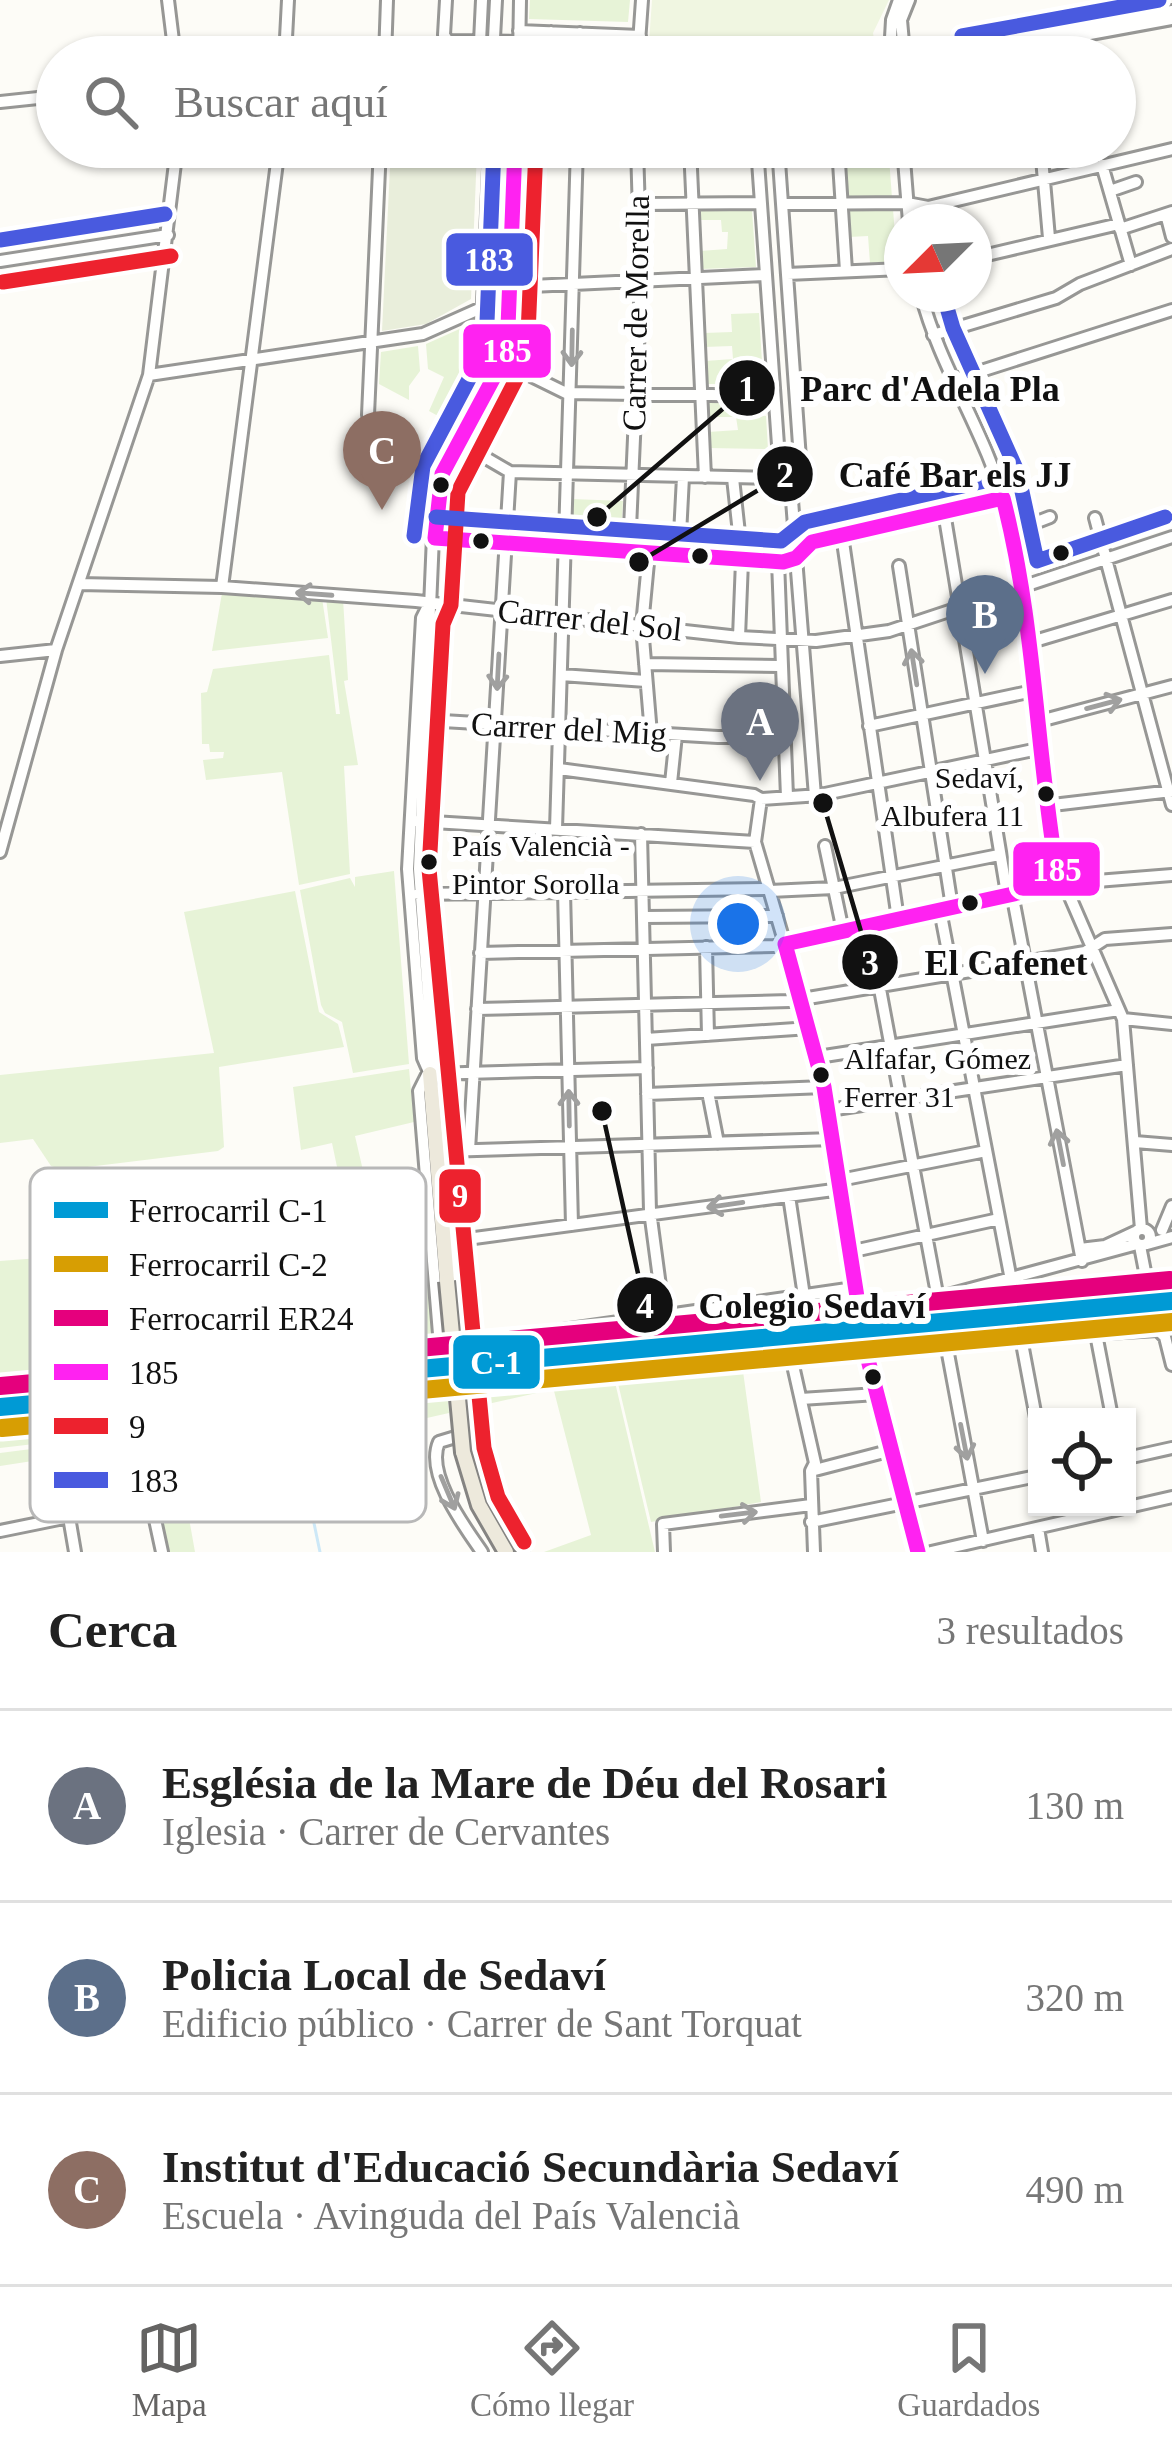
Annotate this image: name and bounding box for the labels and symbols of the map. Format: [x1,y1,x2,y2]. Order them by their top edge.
street label: Carrer de Morella [616,194,656,431]
north arrow [884,204,992,312]
line badge: 183 [444,231,535,288]
text: 183 [464,242,514,278]
line badge: 185 [461,322,553,380]
one-way arrow [560,328,583,367]
text: 185 [482,333,532,369]
callout: Parc d'Adela Pla [717,352,1084,424]
text: 1 [738,369,756,409]
text: Parc d'Adela Pla [800,369,1060,409]
pin: C [343,411,421,510]
callout: Café Bar els JJ [755,438,1096,510]
text: 2 [776,455,794,495]
text: Café Bar els JJ [839,455,1071,495]
unlabelled marker [430,474,452,496]
unlabelled marker [470,530,492,552]
unlabelled marker [1050,542,1072,564]
unlabelled marker [689,545,711,567]
pin: B [946,575,1024,674]
one-way arrow [295,582,334,605]
street label: Carrer del Sol [496,592,684,648]
one-way arrow [902,648,925,687]
one-way arrow [486,652,509,691]
pin: A [721,682,799,781]
one-way arrow [1084,692,1122,714]
street label: Carrer del Mig [470,706,668,752]
place label: Sedaví, Albufera 11 [881,761,1024,832]
marker: Sedaví, Albufera 11 [1035,783,1057,805]
place label: País Valencià - Pintor Sorolla [452,829,630,900]
line badge: 185 [1011,840,1102,898]
marker: País Valencià - Pintor Sorolla [418,851,440,873]
text: 185 [1032,852,1082,888]
unlabelled marker [959,892,981,914]
your location [708,894,768,954]
callout: El Cafenet [840,926,1111,998]
text: 3 [861,943,879,983]
text: El Cafenet [925,943,1087,983]
place label: Alfafar, Gómez Ferrer 31 [844,1042,1031,1113]
marker: Alfafar, Gómez Ferrer 31 [810,1064,832,1086]
one-way arrow [557,1089,580,1128]
one-way arrow [1048,1128,1070,1167]
line badge: 9 [437,1167,483,1225]
legend [30,1168,426,1522]
text: 9 [452,1178,468,1214]
text: Ferrocarril C-1 [129,1193,328,1229]
one-way arrow [706,1194,745,1217]
text: Ferrocarril C-2 [129,1247,328,1283]
callout: Colegio Sedaví [615,1269,950,1341]
text: 4 [636,1286,654,1326]
text: Colegio Sedaví [698,1286,926,1326]
text: Ferrocarril ER24 [129,1301,354,1337]
line badge: C-1 [451,1333,542,1391]
text: C-1 [470,1345,522,1381]
text: 185 [129,1355,179,1391]
unlabelled marker [862,1366,884,1388]
text: 9 [129,1409,146,1445]
one-way arrow [954,1422,977,1461]
text: 183 [129,1463,179,1499]
one-way arrow [438,1475,460,1511]
one-way arrow [719,1502,758,1524]

